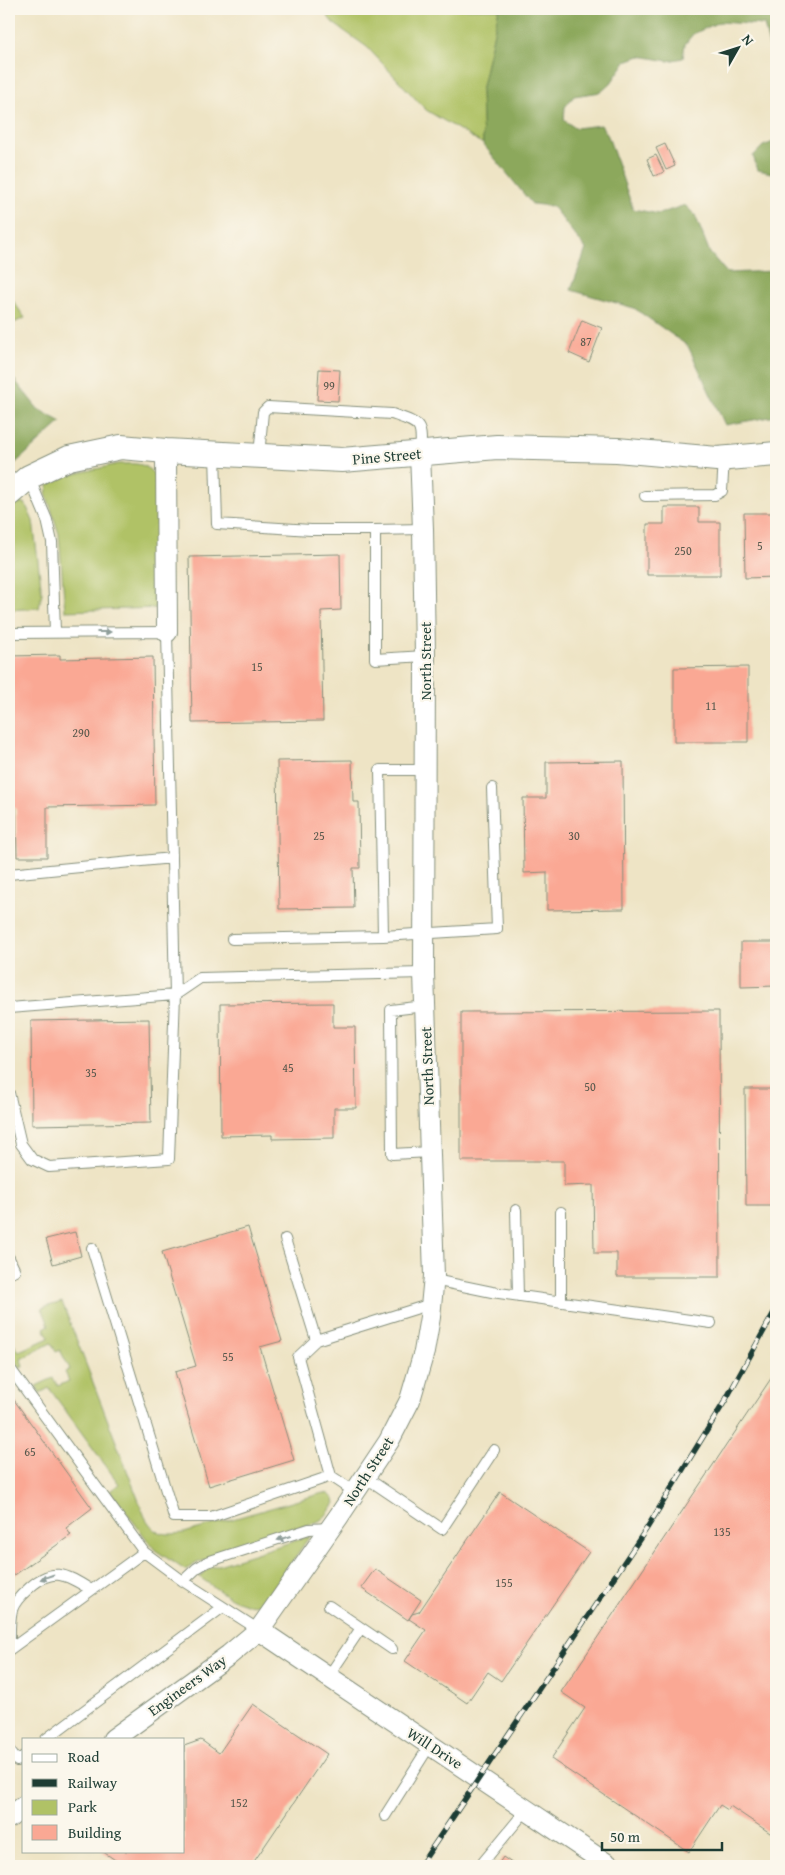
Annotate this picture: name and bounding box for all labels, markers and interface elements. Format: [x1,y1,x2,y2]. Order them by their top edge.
north arrow [712,22,762,72]
text: N [737,30,759,50]
house number: 87 [580,333,592,350]
house number: 99 [323,377,335,394]
street label: Pine Street [352,442,423,469]
house number: 5 [757,537,763,554]
house number: 250 [674,542,692,559]
street label: North Street [415,621,436,700]
one-way arrow [96,628,112,636]
house number: 15 [251,658,263,675]
house number: 11 [705,697,717,714]
house number: 290 [72,724,90,741]
house number: 25 [313,827,325,844]
house number: 30 [568,827,580,844]
street label: North Street [415,1026,439,1106]
house number: 45 [282,1059,294,1076]
house number: 35 [85,1064,97,1081]
house number: 50 [584,1078,596,1095]
house number: 55 [222,1348,234,1365]
street label: North Street [338,1432,399,1510]
house number: 65 [24,1443,36,1460]
house number: 135 [713,1523,731,1540]
one-way arrow [276,1534,291,1542]
one-way arrow [40,1574,55,1581]
house number: 155 [495,1574,513,1591]
street label: Engineers Way [143,1649,231,1721]
street label: Will Drive [403,1722,467,1774]
legend [22,1738,185,1852]
text: Road [68,1746,99,1767]
text: Railway [68,1772,118,1793]
house number: 152 [230,1794,248,1811]
text: Park [68,1796,97,1817]
scale bar [602,1820,722,1852]
text: Building [68,1822,122,1843]
text: 50 m [610,1826,641,1847]

